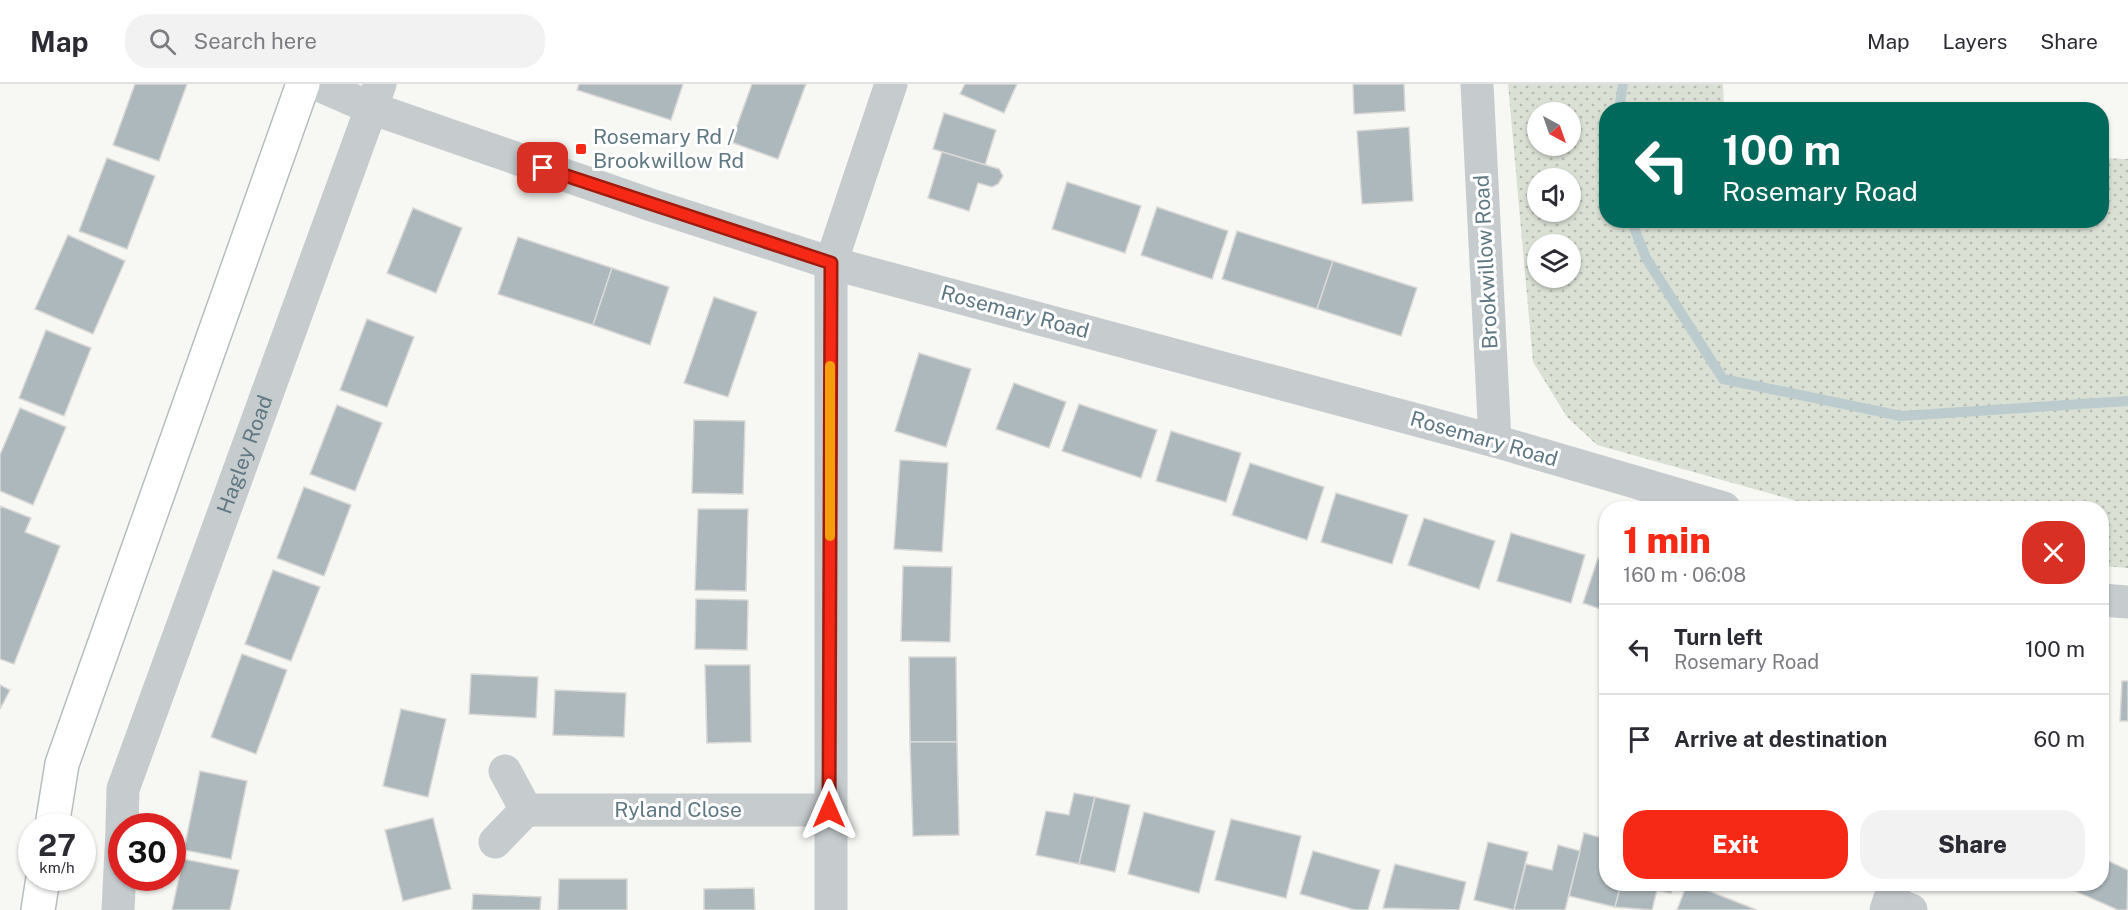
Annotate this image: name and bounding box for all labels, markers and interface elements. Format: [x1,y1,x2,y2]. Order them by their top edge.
search box [125,14,545,68]
text: Map [30,25,89,58]
icon: search [146,25,179,58]
text: Search here [194,28,317,54]
text: Map [1867,29,1910,54]
text: Layers [1943,29,2007,54]
text: Share [2040,29,2098,54]
north arrow [1527,102,1581,156]
map controls [1527,102,1581,288]
place label: Rosemary Rd / Brookwillow Rd [593,124,744,173]
text: 100 m [1722,125,1841,174]
icon: left [1623,126,1701,204]
pin [517,142,568,193]
marker: Rosemary Rd / Brookwillow Rd [574,142,588,156]
icon: arrive [526,151,559,184]
button: sound [1527,168,1581,222]
street label: Brookwillow Road [1468,174,1503,350]
text: Rosemary Road [1722,175,1918,207]
button: layers [1527,234,1581,288]
street label: Rosemary Road [938,280,1092,343]
street label: Hagley Road [211,392,277,517]
street label: Rosemary Road [1407,405,1561,472]
text: 1 min [1623,519,1711,561]
button: close [2022,521,2085,584]
text: 160 m · 06:08 [1623,563,1746,587]
text: Turn left [1674,624,1763,650]
icon: left [1623,633,1656,666]
text: 100 m [2025,636,2085,662]
text: Rosemary Road [1674,650,1819,674]
icon: arrive [1623,723,1656,756]
text: Arrive at destination [1674,726,1887,752]
text: 60 m [2034,726,2085,752]
position arrow [797,778,861,842]
street label: Ryland Close [614,797,742,822]
button: Exit [1623,810,1848,879]
button: Share [1860,810,2085,879]
speed limit sign: 30 [108,813,186,891]
text: 27 [38,827,76,863]
text: km/h [39,859,75,876]

